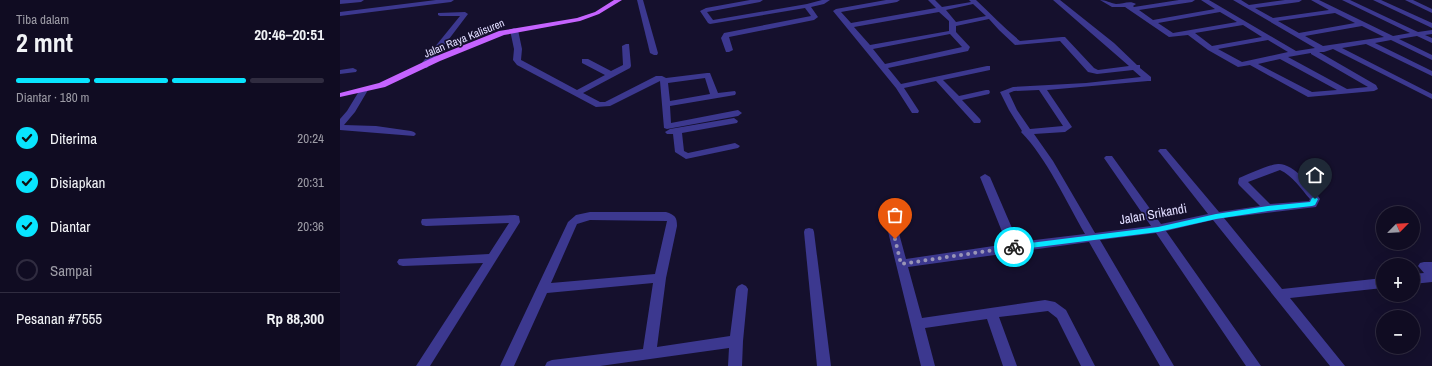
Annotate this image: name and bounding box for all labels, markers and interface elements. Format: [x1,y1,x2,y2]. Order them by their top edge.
text: Tiba dalam [16,11,69,28]
street label: Jalan Raya Kalisuren [422,15,506,61]
text: 20:46–20:51 [254,24,324,45]
text: 2 mnt [16,25,73,60]
text: Diantar · 180 m [16,89,89,106]
icon: check [16,127,38,149]
text: Diterima [50,128,97,149]
text: 20:24 [297,130,324,147]
pin [1298,158,1332,199]
icon: home [1304,164,1326,186]
icon: check [16,171,38,193]
text: Disiapkan [50,172,105,193]
text: 20:31 [297,174,324,191]
pin [878,198,912,239]
street label: Jalan Srikandi [1118,200,1188,228]
icon: bag [884,204,906,226]
north arrow [1376,206,1420,250]
map controls [1376,206,1420,354]
icon: check [16,215,38,237]
text: Diantar [50,216,90,237]
text: 20:36 [297,218,324,235]
courier [994,227,1034,267]
icon: bike [1003,236,1025,258]
button: + [1376,258,1420,302]
text: Sampai [50,260,92,281]
text: Pesanan #7555 [16,308,102,329]
text: Rp 88,300 [267,308,324,329]
button: − [1376,310,1420,354]

